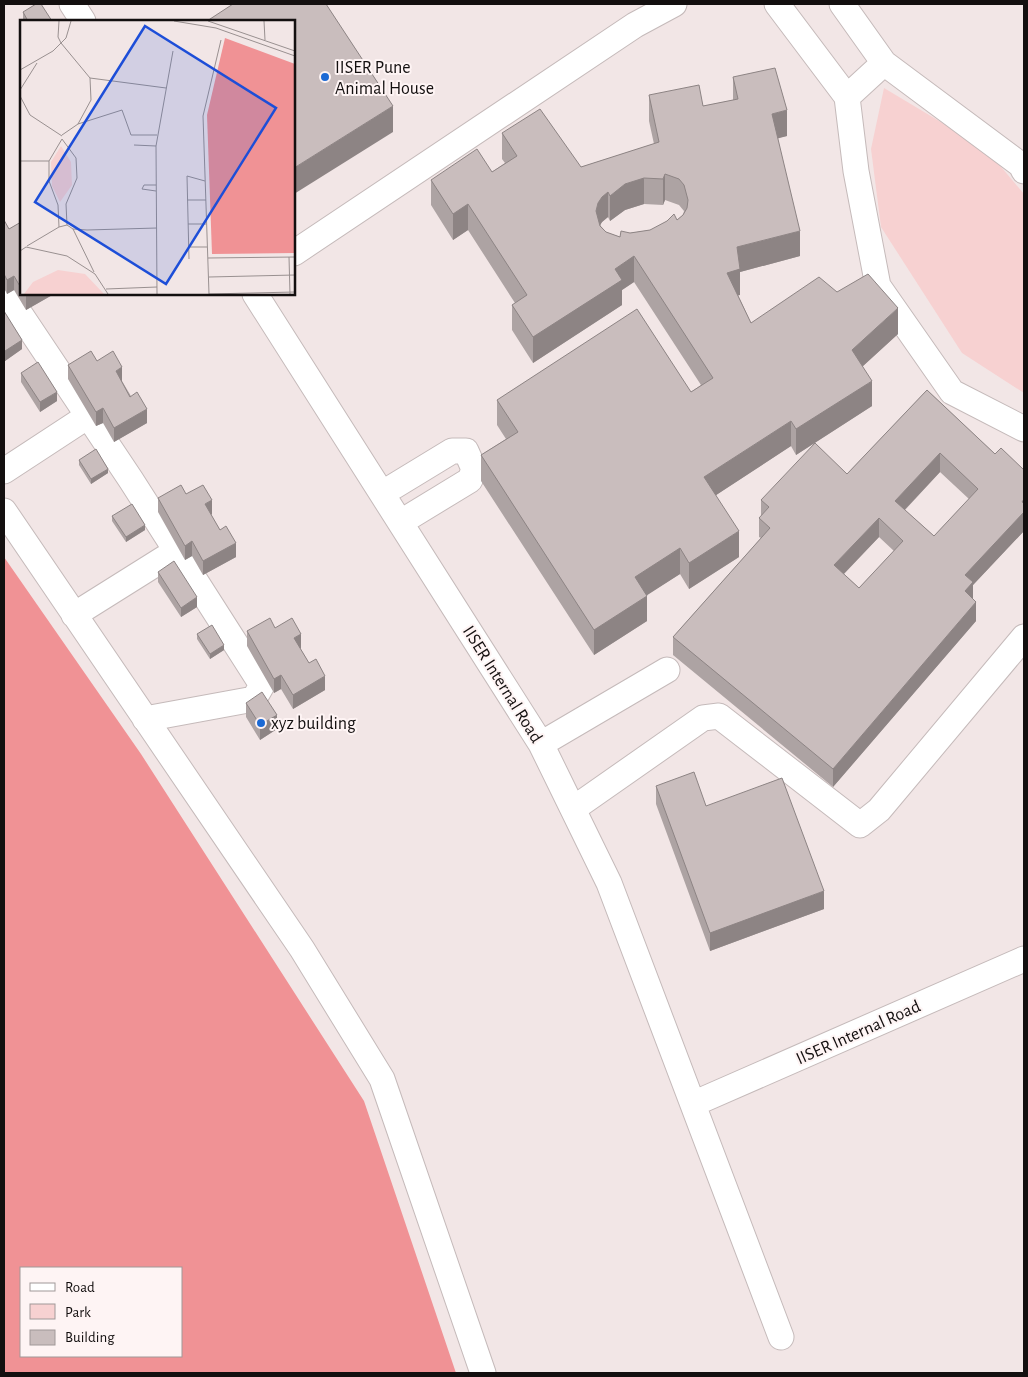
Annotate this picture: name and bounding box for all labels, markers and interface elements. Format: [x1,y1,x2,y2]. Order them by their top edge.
inset map [20,20,295,295]
place label: IISER Pune Animal House [335,59,434,98]
marker: IISER Pune Animal House [319,71,331,83]
street label: IISER Internal Road [459,623,545,746]
place label: xyz building [271,715,356,733]
marker: xyz building [255,717,267,729]
street label: IISER Internal Road [793,997,923,1068]
legend [20,1267,182,1357]
text: Road [65,1280,95,1295]
text: Park [65,1305,91,1320]
text: Building [65,1330,115,1345]

